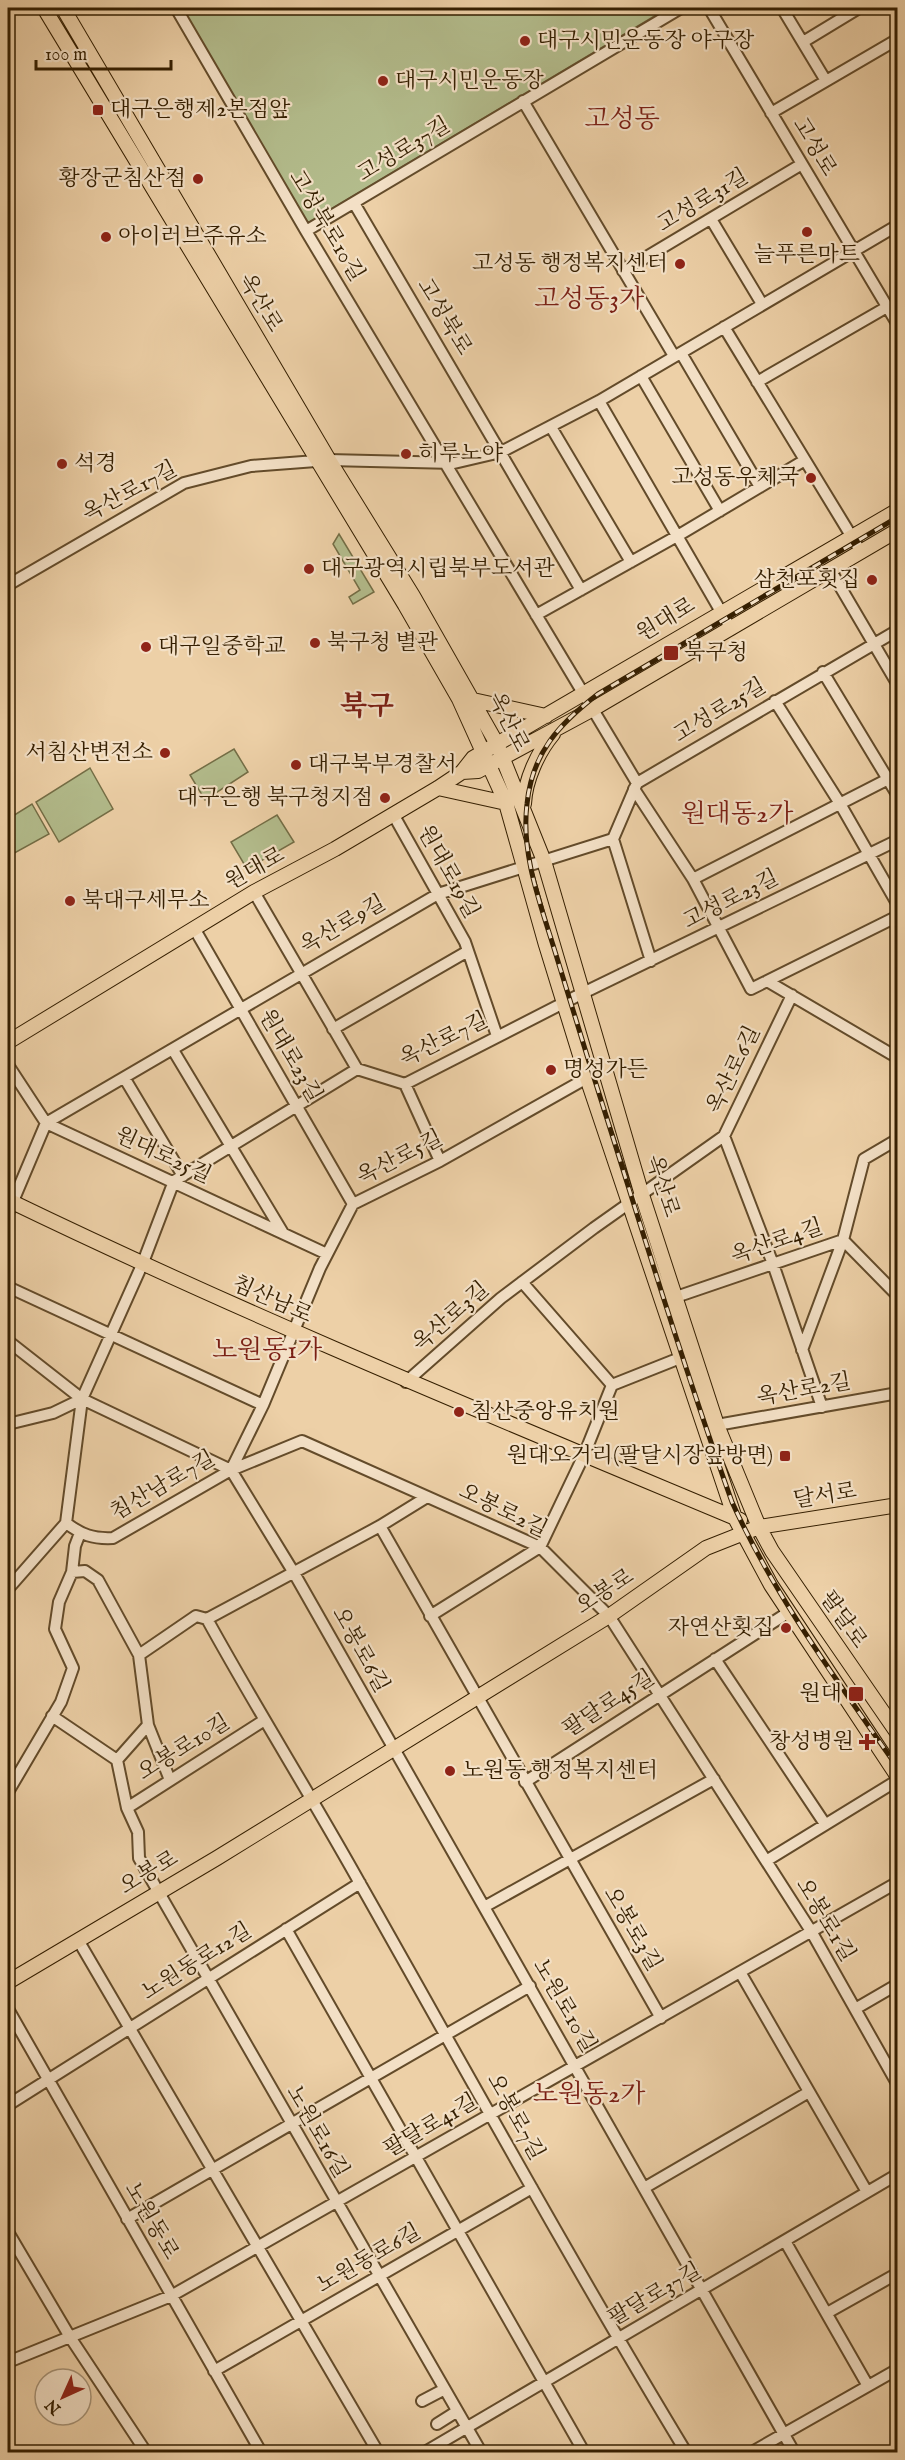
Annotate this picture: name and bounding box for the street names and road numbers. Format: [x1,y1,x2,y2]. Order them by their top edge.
street label: 고성로37길 [352,111,456,189]
street label: 고성로 [786,112,842,182]
street label: 고성로31길 [652,163,754,239]
street label: 고성북로10길 [282,165,370,287]
street label: 옥산로 [232,268,288,338]
street label: 고성북로 [410,273,478,361]
street label: 옥산로17길 [78,455,182,529]
street label: 원대로 [631,592,701,648]
street label: 고성로25길 [669,672,771,750]
street label: 옥산로 [481,687,535,757]
street label: 원대로19길 [411,820,485,924]
street label: 원대로 [220,841,290,897]
street label: 고성로23길 [679,864,783,936]
street label: 옥산로9길 [295,889,391,961]
street label: 원대로23길 [252,1004,328,1108]
street label: 옥산로7길 [395,1007,493,1073]
street label: 옥산로6길 [701,1021,767,1119]
street label: 원대로25길 [110,1121,216,1191]
street label: 옥산로5길 [352,1124,448,1192]
street label: 옥산로 [639,1151,685,1221]
street label: 옥산로4길 [727,1213,827,1271]
street label: 침산남로 [227,1270,317,1330]
street label: 옥산로3길 [407,1276,495,1358]
street label: 옥산로2길 [755,1368,853,1412]
street label: 침산남로7길 [106,1445,220,1527]
street label: 달서로 [791,1477,859,1515]
street label: 오봉로2길 [454,1478,552,1544]
street label: 오봉로 [571,1563,639,1621]
street label: 팔달로 [813,1586,873,1654]
street label: 오봉로6길 [325,1602,395,1698]
street label: 팔달로45길 [558,1664,660,1744]
street label: 오봉로10길 [133,1709,235,1787]
street label: 오봉로 [114,1845,184,1901]
street label: 오봉로1길 [789,1873,861,1967]
street label: 오봉로3길 [597,1882,667,1976]
street label: 노원동로12길 [137,1917,257,2007]
street label: 노원로10길 [526,1954,602,2058]
street label: 오봉로7길 [480,2069,550,2165]
street label: 노원로16길 [279,2081,355,2183]
street label: 팔달로41길 [379,2088,483,2164]
street label: 노원동로 [118,2177,184,2265]
street label: 노원동로6길 [312,2218,426,2300]
street label: 팔달로37길 [603,2257,707,2333]

